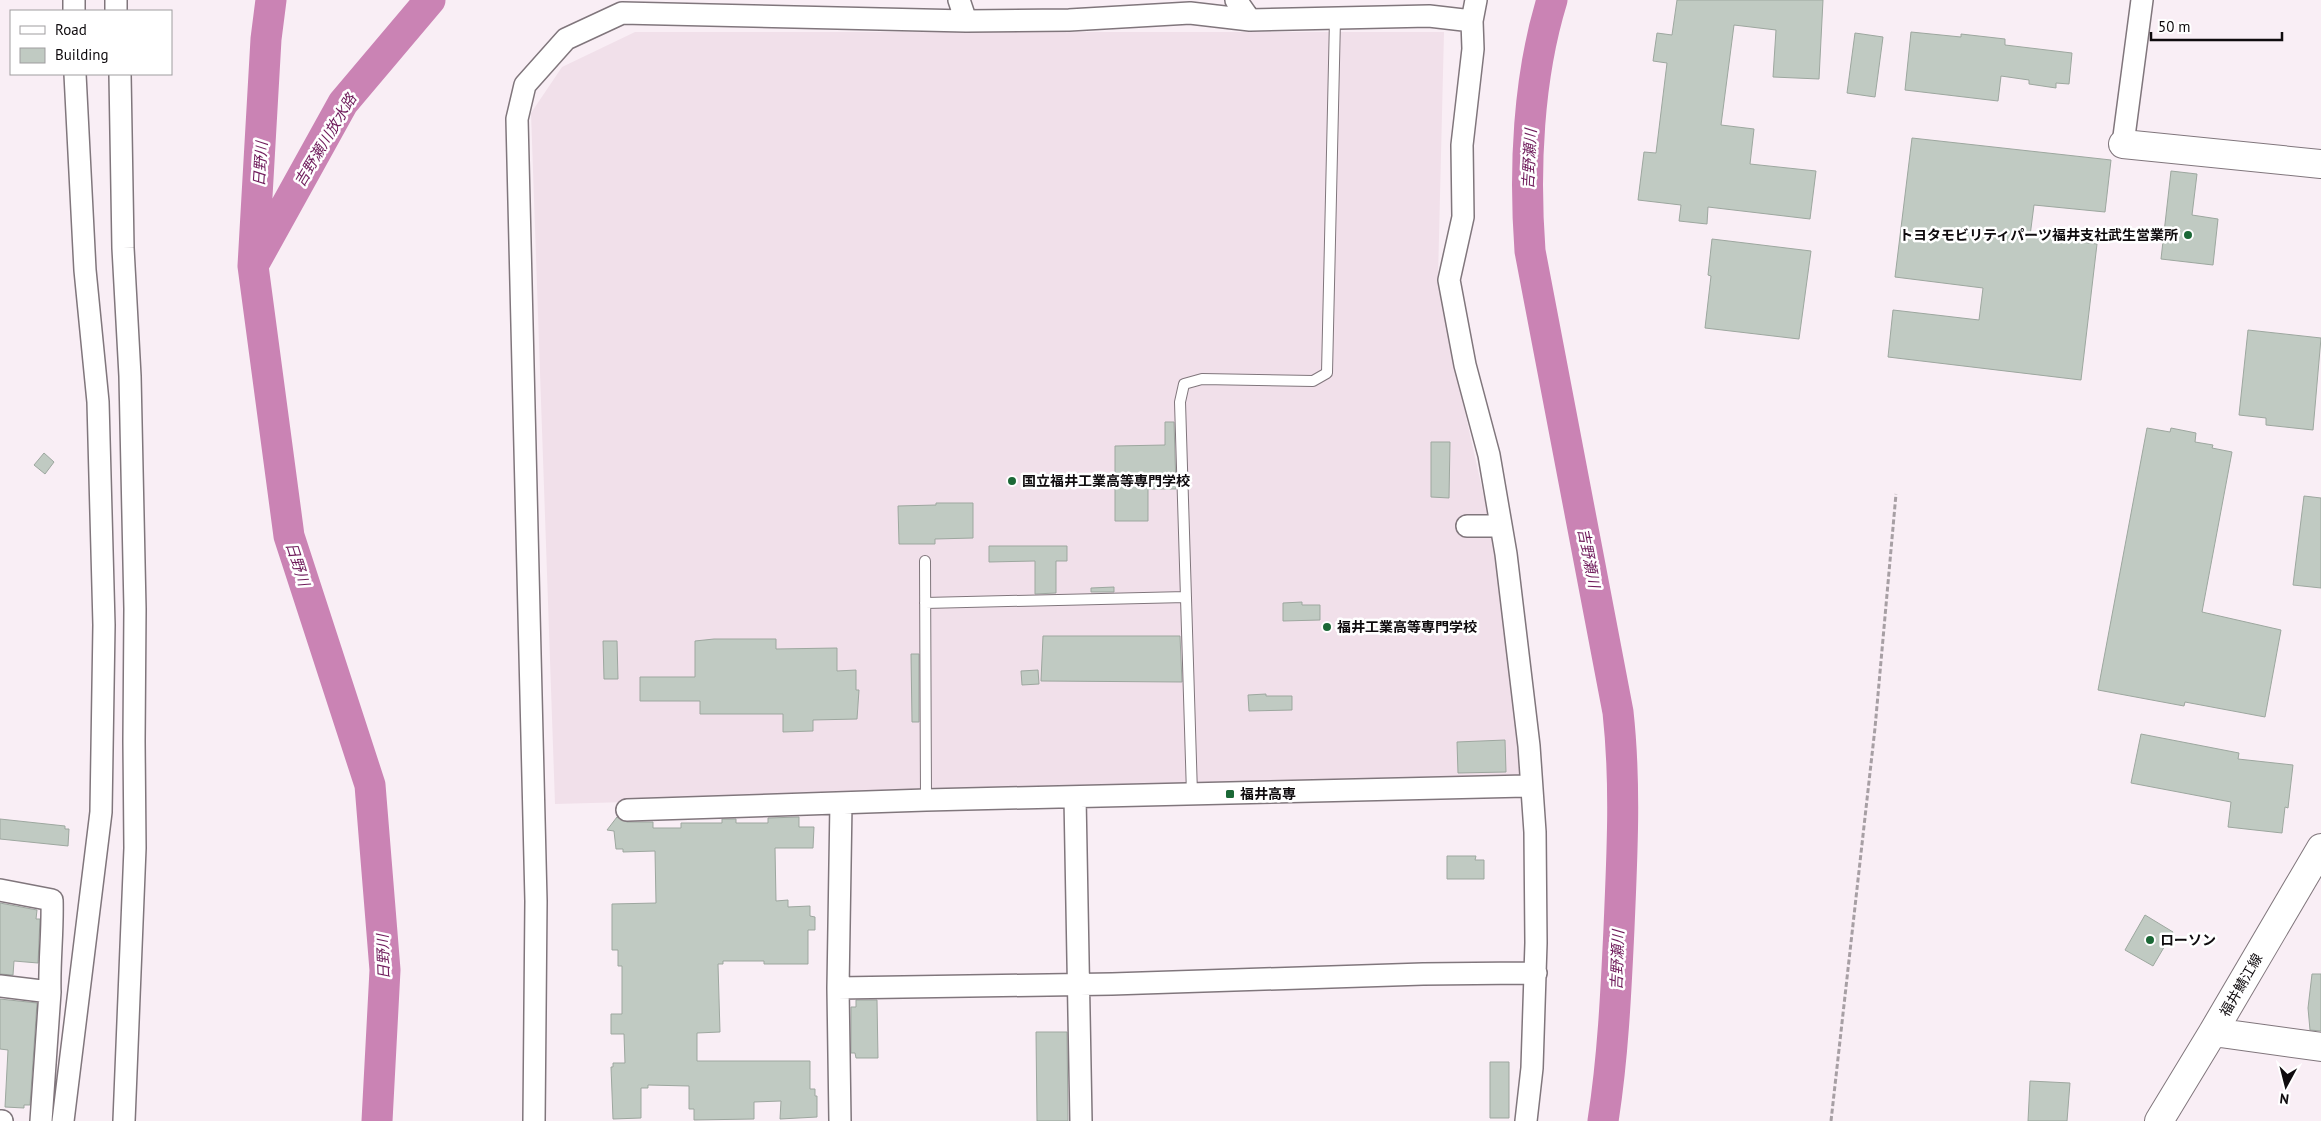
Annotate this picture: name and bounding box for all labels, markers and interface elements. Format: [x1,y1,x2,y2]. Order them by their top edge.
legend [10,10,172,75]
scale bar [2151,10,2282,42]
text: 50 m [2158,17,2191,36]
text: Road [55,20,87,39]
text: Building [55,45,109,64]
water label: 吉野瀬川放水路 [290,88,361,190]
water label: 吉野瀬川 [1518,127,1540,189]
water label: 日野川 [249,139,271,187]
place label: トヨタモビリティパーツ福井支社武生営業所 [1899,226,2178,244]
marker: トヨタモビリティパーツ福井支社武生営業所 [2182,229,2194,241]
place label: 国立福井工業高等専門学校 [1022,472,1190,490]
marker: 国立福井工業高等専門学校 [1006,475,1018,487]
water label: 吉野瀬川 [1574,527,1604,591]
water label: 日野川 [282,540,315,590]
place label: 福井工業高等専門学校 [1337,618,1477,636]
marker: 福井工業高等専門学校 [1321,621,1333,633]
place label: 福井高専 [1240,785,1296,803]
marker: 福井高専 [1224,788,1236,800]
water label: 吉野瀬川 [1606,928,1628,990]
place label: ローソン [2160,931,2216,949]
water label: 日野川 [373,932,393,980]
marker: ローソン [2144,934,2156,946]
street label: 福井鯖江線 [2216,950,2266,1020]
north arrow [2261,1061,2311,1111]
text: N [2279,1089,2290,1108]

